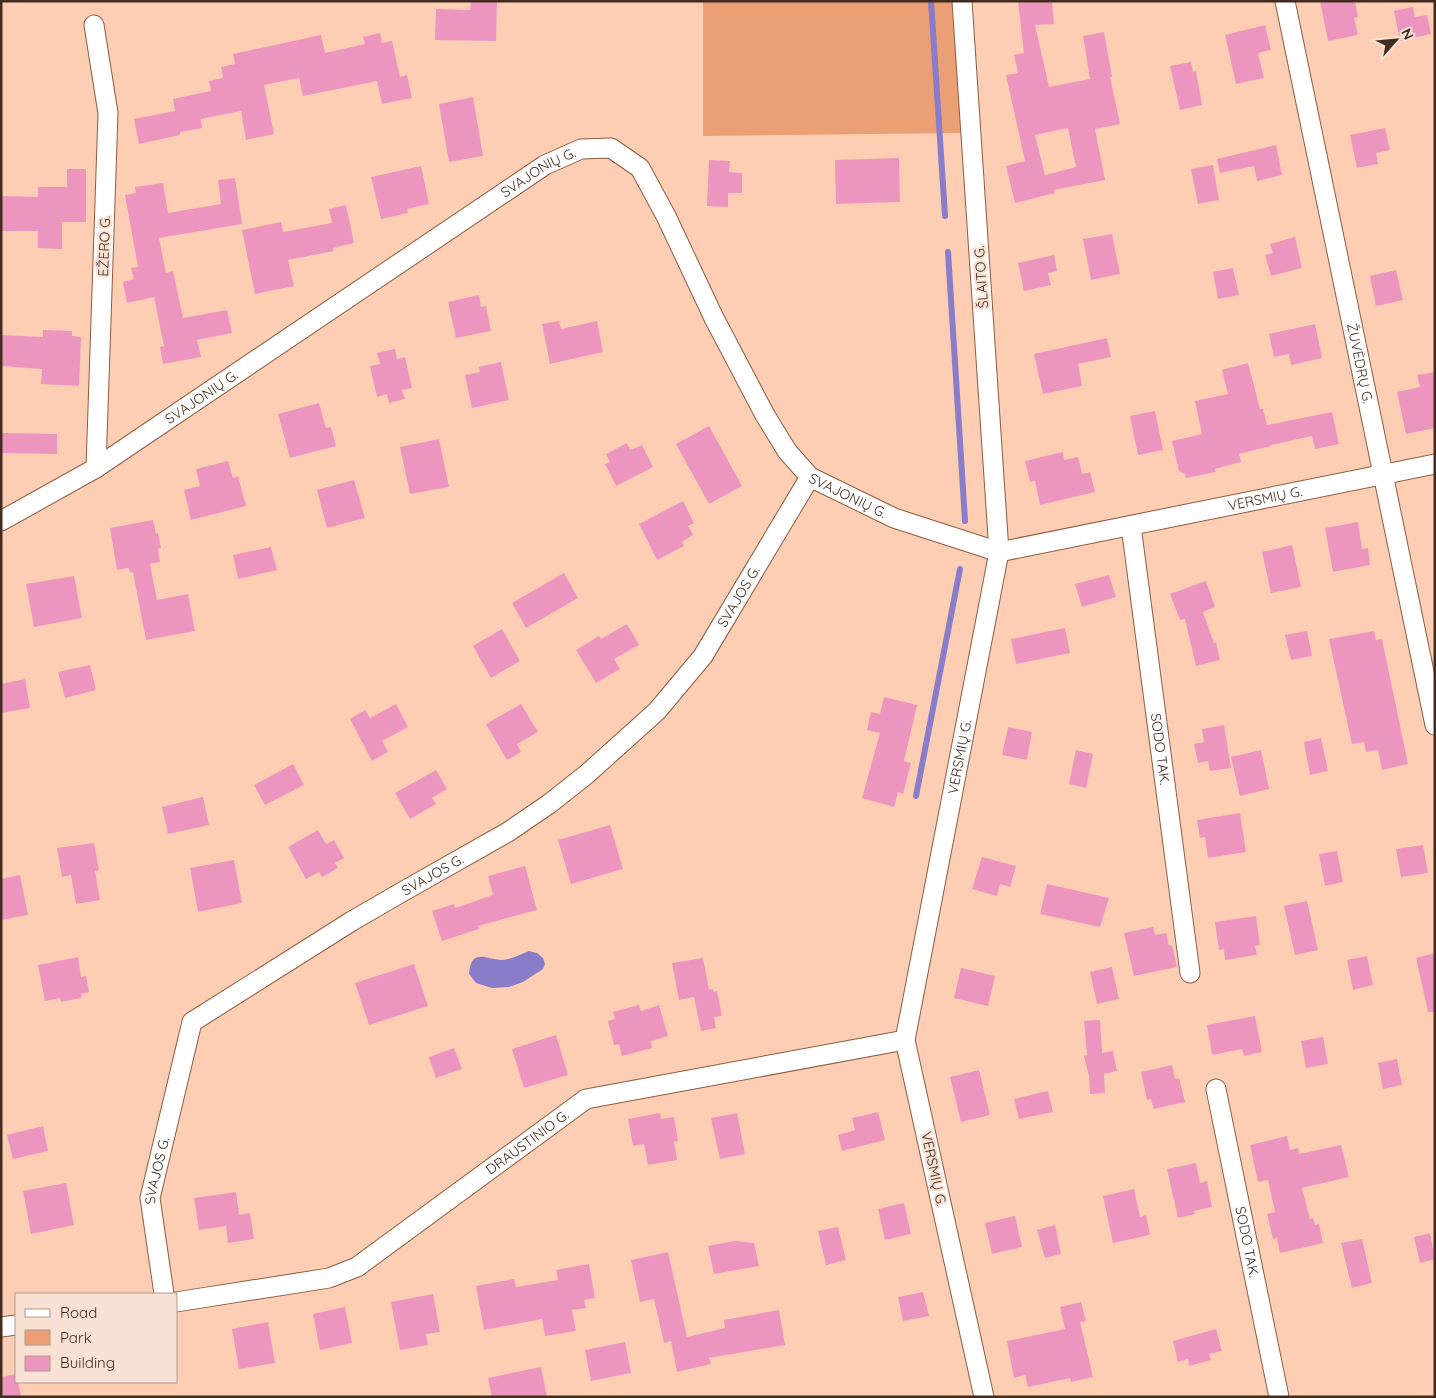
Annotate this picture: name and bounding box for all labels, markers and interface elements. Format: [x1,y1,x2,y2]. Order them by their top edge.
north arrow [1371,15,1421,65]
text: N [1397,25,1418,43]
street label: SVAJONIŲ G. [497,143,579,201]
street label: EŽERO G. [94,215,114,277]
street label: ŠLAITO G. [970,245,992,309]
street label: ŽUVĖDRŲ G. [1343,321,1377,405]
street label: SVAJONIŲ G. [161,366,241,428]
street label: SVAJONIŲ G. [806,469,890,522]
street label: VERSMIŲ G. [1226,482,1304,515]
street label: SVAJOS G. [713,563,764,631]
street label: SODO TAK. [1147,712,1174,786]
street label: VERSMIŲ G. [944,718,976,796]
street label: SVAJOS G. [398,850,467,899]
street label: DRAUSTINIO G. [482,1106,572,1179]
street label: VERSMIŲ G. [917,1130,951,1208]
street label: SVAJOS G. [141,1135,173,1206]
street label: SODO TAK. [1231,1205,1263,1279]
legend [15,1293,178,1383]
text: Road [60,1303,97,1322]
text: Park [60,1328,92,1347]
text: Building [60,1353,115,1372]

